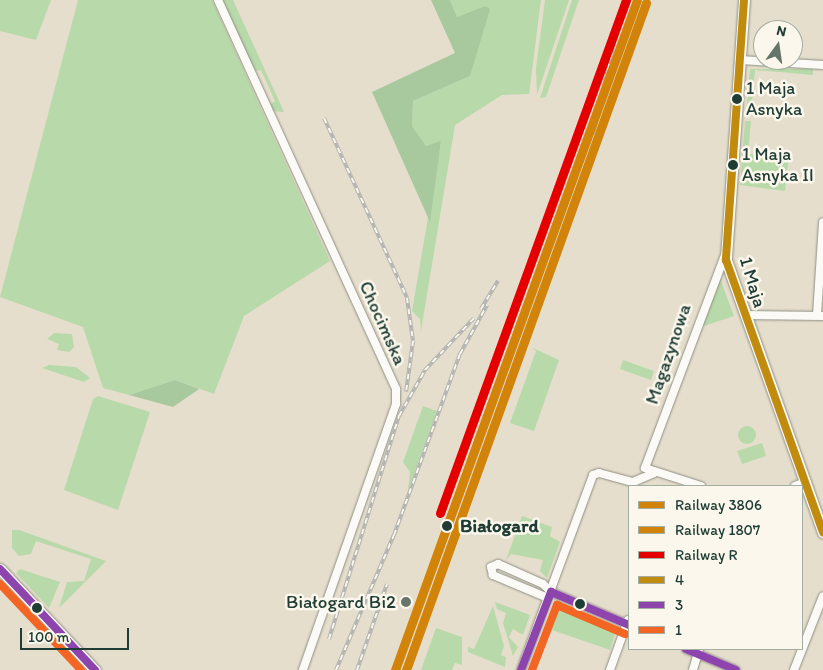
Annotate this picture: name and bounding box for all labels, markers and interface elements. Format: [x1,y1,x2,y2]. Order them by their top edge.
north arrow [753,20,803,70]
text: N [775,22,788,40]
place label: 1 Maja Asnyka [746,78,802,120]
marker: 1 Maja Asnyka [732,94,742,104]
place label: 1 Maja Asnyka II [742,144,814,186]
marker: 1 Maja Asnyka II [728,160,738,170]
street label: 1 Maja [735,254,771,310]
street label: Chocimska [354,277,412,369]
street label: Magazynowa [640,301,696,407]
legend [628,485,803,650]
text: Railway 3806 [675,496,762,514]
place label: Białogard [460,515,539,537]
marker: Białogard [438,517,456,535]
text: Railway 1807 [675,521,760,539]
text: Railway R [675,546,738,564]
text: 4 [675,571,684,589]
place label: Białogard Bi2 [286,591,396,613]
marker: Białogard Bi2 [400,596,412,608]
text: 3 [675,596,683,614]
unlabelled marker [575,599,585,609]
unlabelled marker [32,603,42,613]
scale bar [22,618,131,650]
text: 1 [675,621,682,639]
text: 100 m [28,628,69,646]

